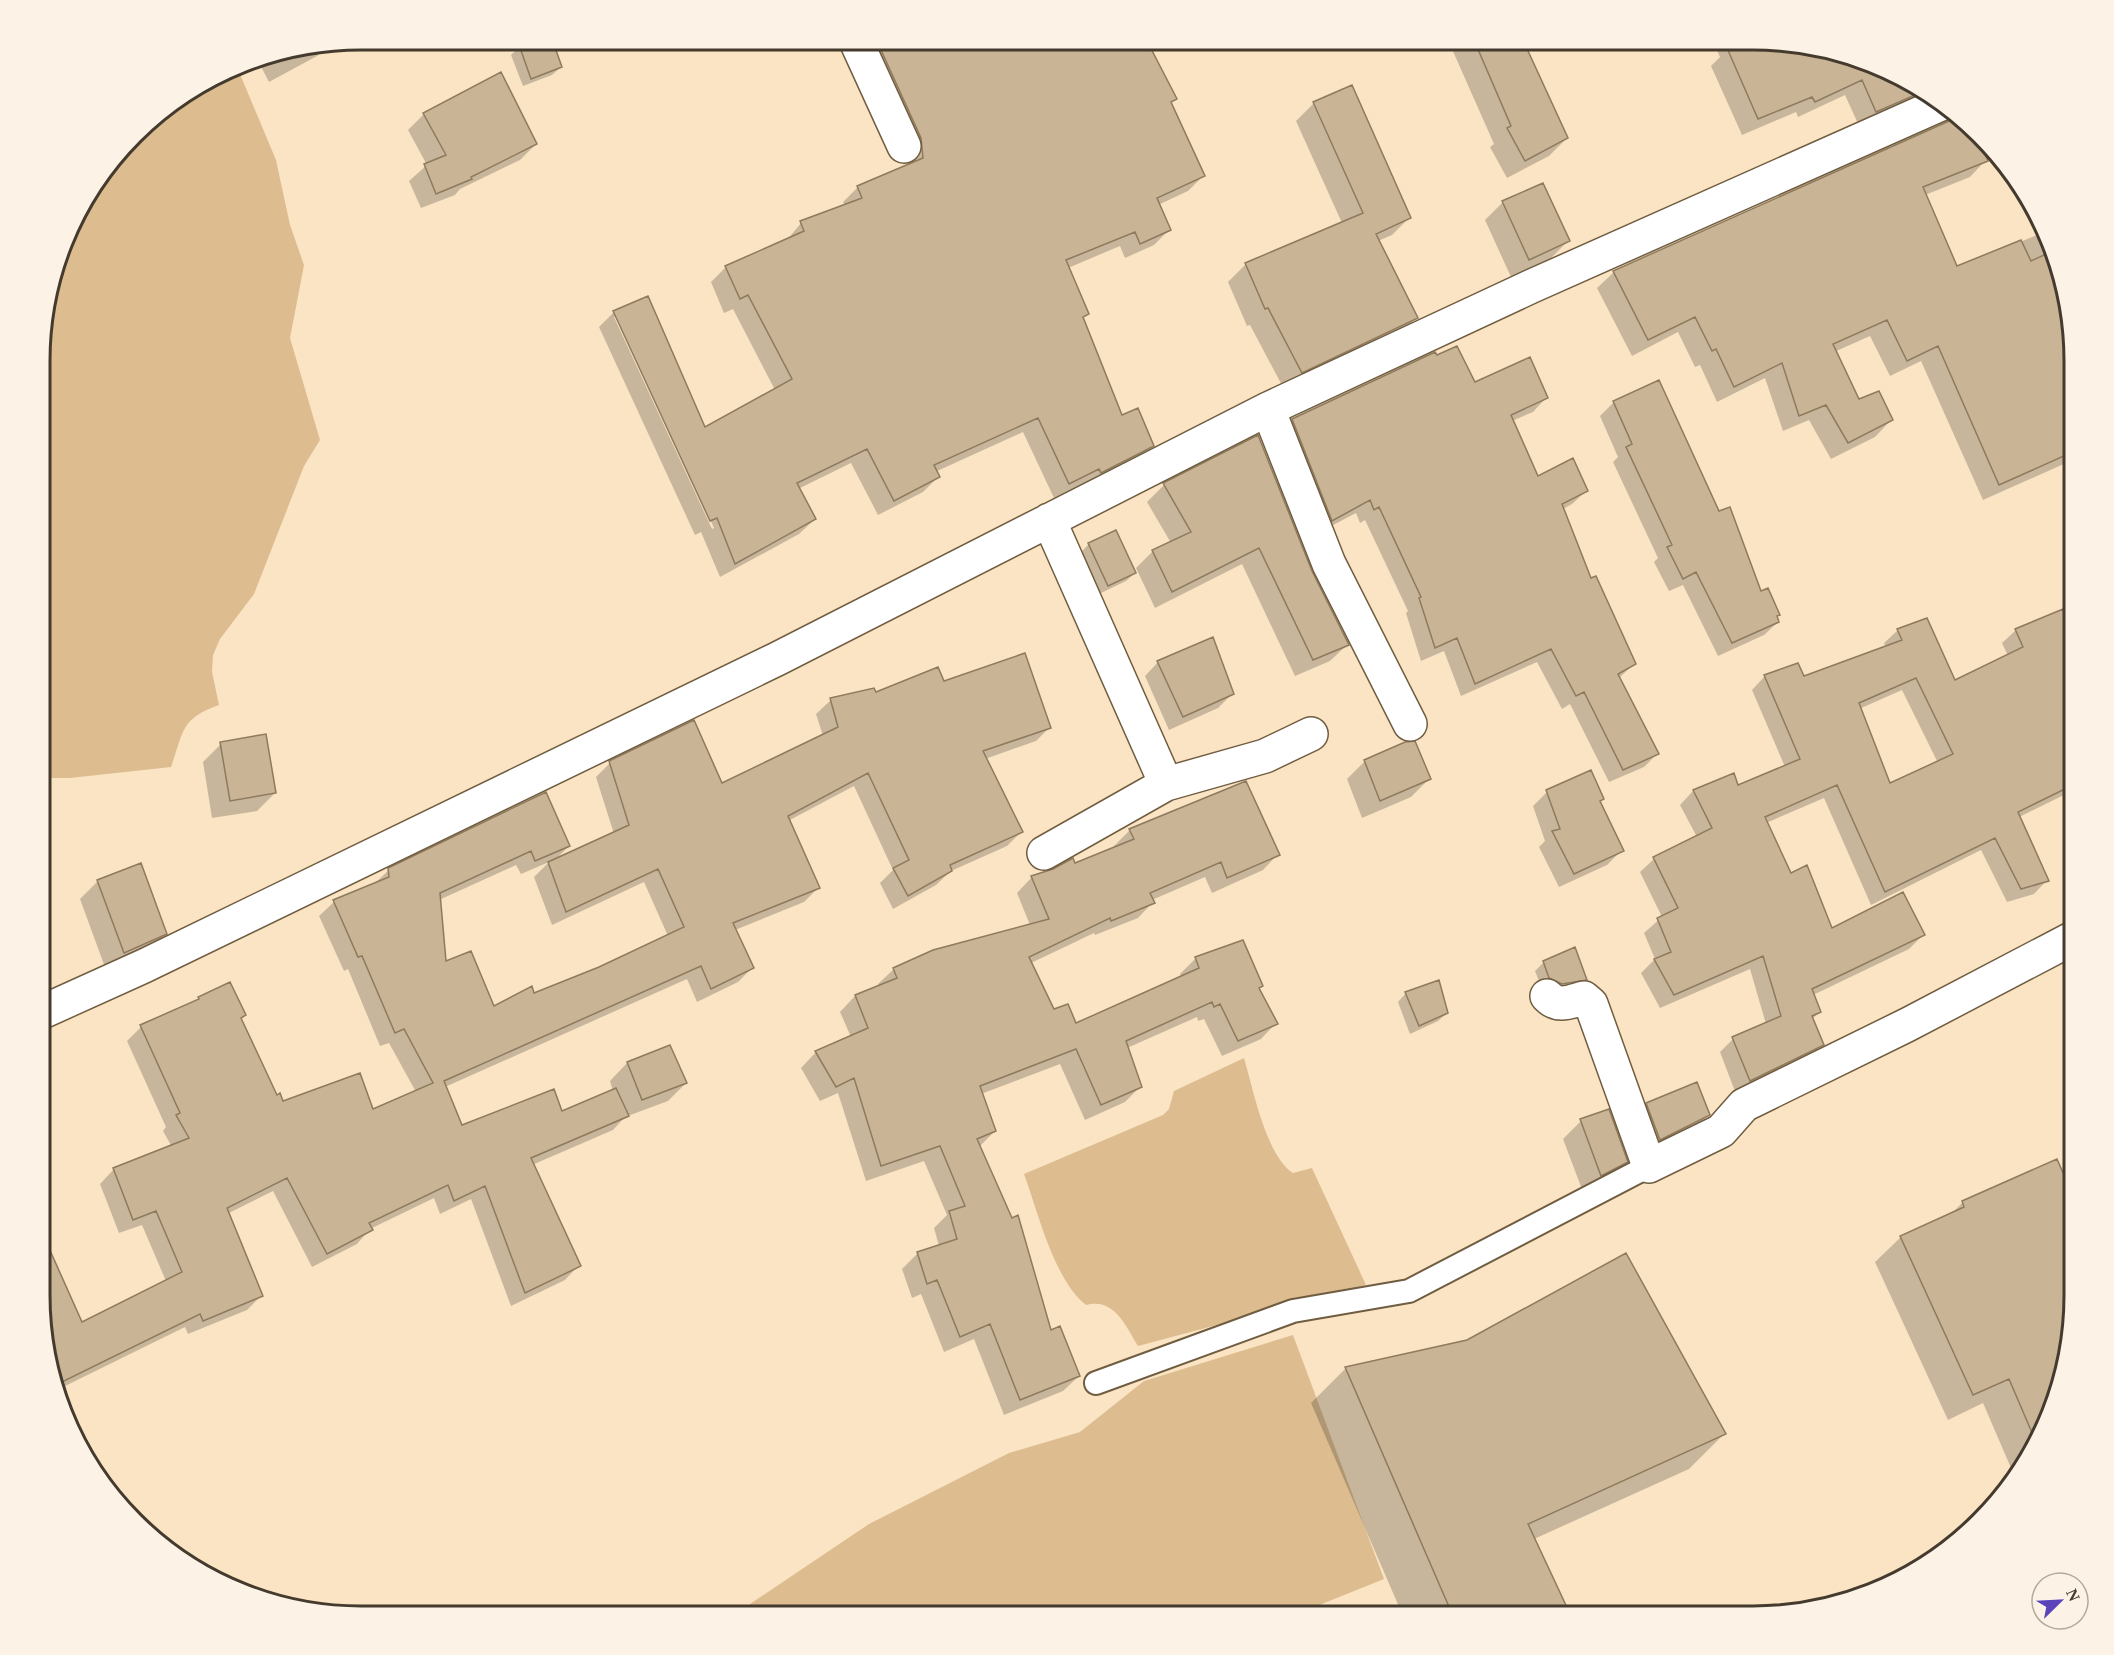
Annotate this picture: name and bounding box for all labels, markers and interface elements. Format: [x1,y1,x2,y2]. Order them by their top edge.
north arrow [2030,1571,2090,1631]
text: N [2063,1586,2084,1604]

